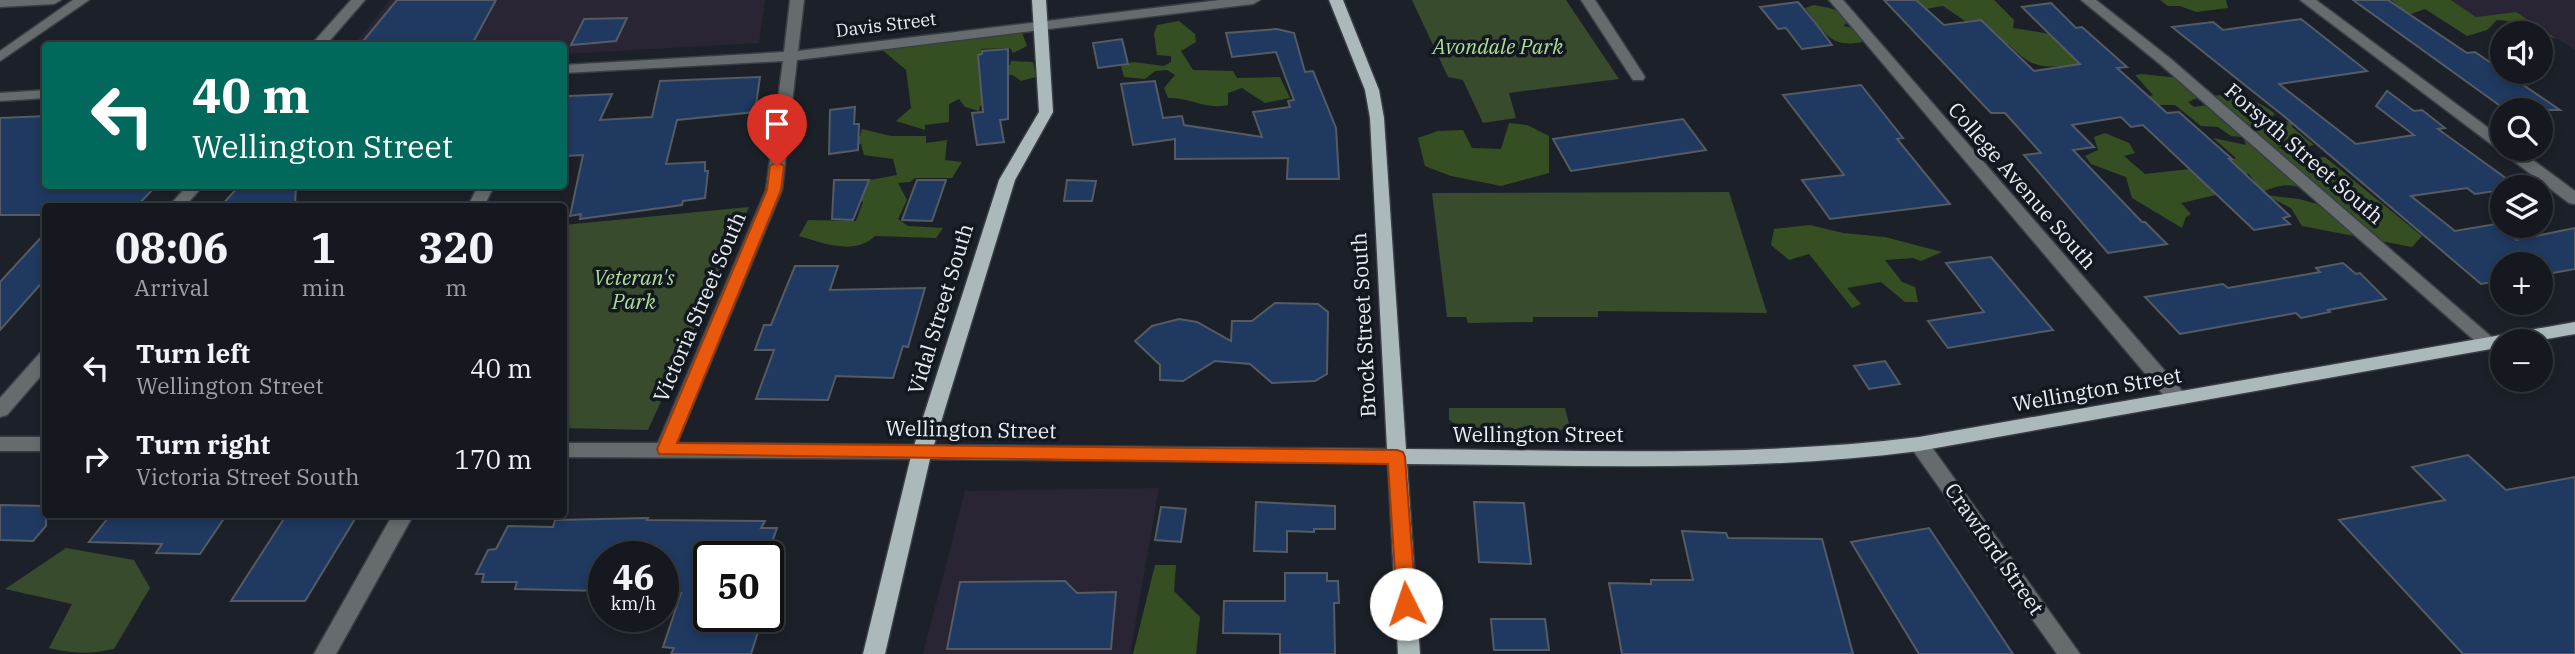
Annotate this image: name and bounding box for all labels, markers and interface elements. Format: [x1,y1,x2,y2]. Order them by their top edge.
street label: Davis Street [834,7,938,42]
map controls [2490,21,2553,392]
button: sound [2490,21,2553,84]
park label: Avondale Park [1431,32,1564,60]
text: 40 m [192,63,310,126]
icon: left [77,70,168,161]
street label: Forsyth Street South [2219,76,2390,230]
pin [747,94,807,166]
street label: College Avenue South [1942,96,2103,275]
button: search [2490,98,2553,161]
icon: arrive [758,105,796,143]
text: Wellington Street [192,125,453,167]
button: layers [2490,175,2553,238]
street label: Victoria Street South [646,207,752,406]
text: 08:06 [115,220,229,275]
text: 1 [311,220,336,275]
text: 320 [418,220,494,275]
street label: Vidal Street South [901,220,979,397]
street label: Brock Street South [1344,232,1382,418]
button: + [2490,252,2553,315]
park label: Veteran's Park [594,263,675,315]
text: Arrival [134,272,209,302]
text: min [302,272,345,302]
text: m [445,272,467,302]
button: − [2490,329,2553,392]
text: Turn left [136,336,250,370]
icon: left [77,349,115,387]
text: 40 m [470,351,532,385]
street label: Wellington Street [2010,360,2184,418]
text: Wellington Street [136,370,324,400]
street label: Wellington Street [885,414,1057,444]
street label: Wellington Street [1452,420,1624,448]
text: Turn right [136,427,270,461]
icon: right [77,440,115,478]
text: 170 m [454,442,532,476]
text: Victoria Street South [136,461,360,491]
street label: Crawford Street [1939,477,2051,620]
speed limit sign: 50 [693,541,784,632]
text: 46 [612,554,655,600]
position arrow [1369,567,1443,641]
text: km/h [611,592,656,615]

